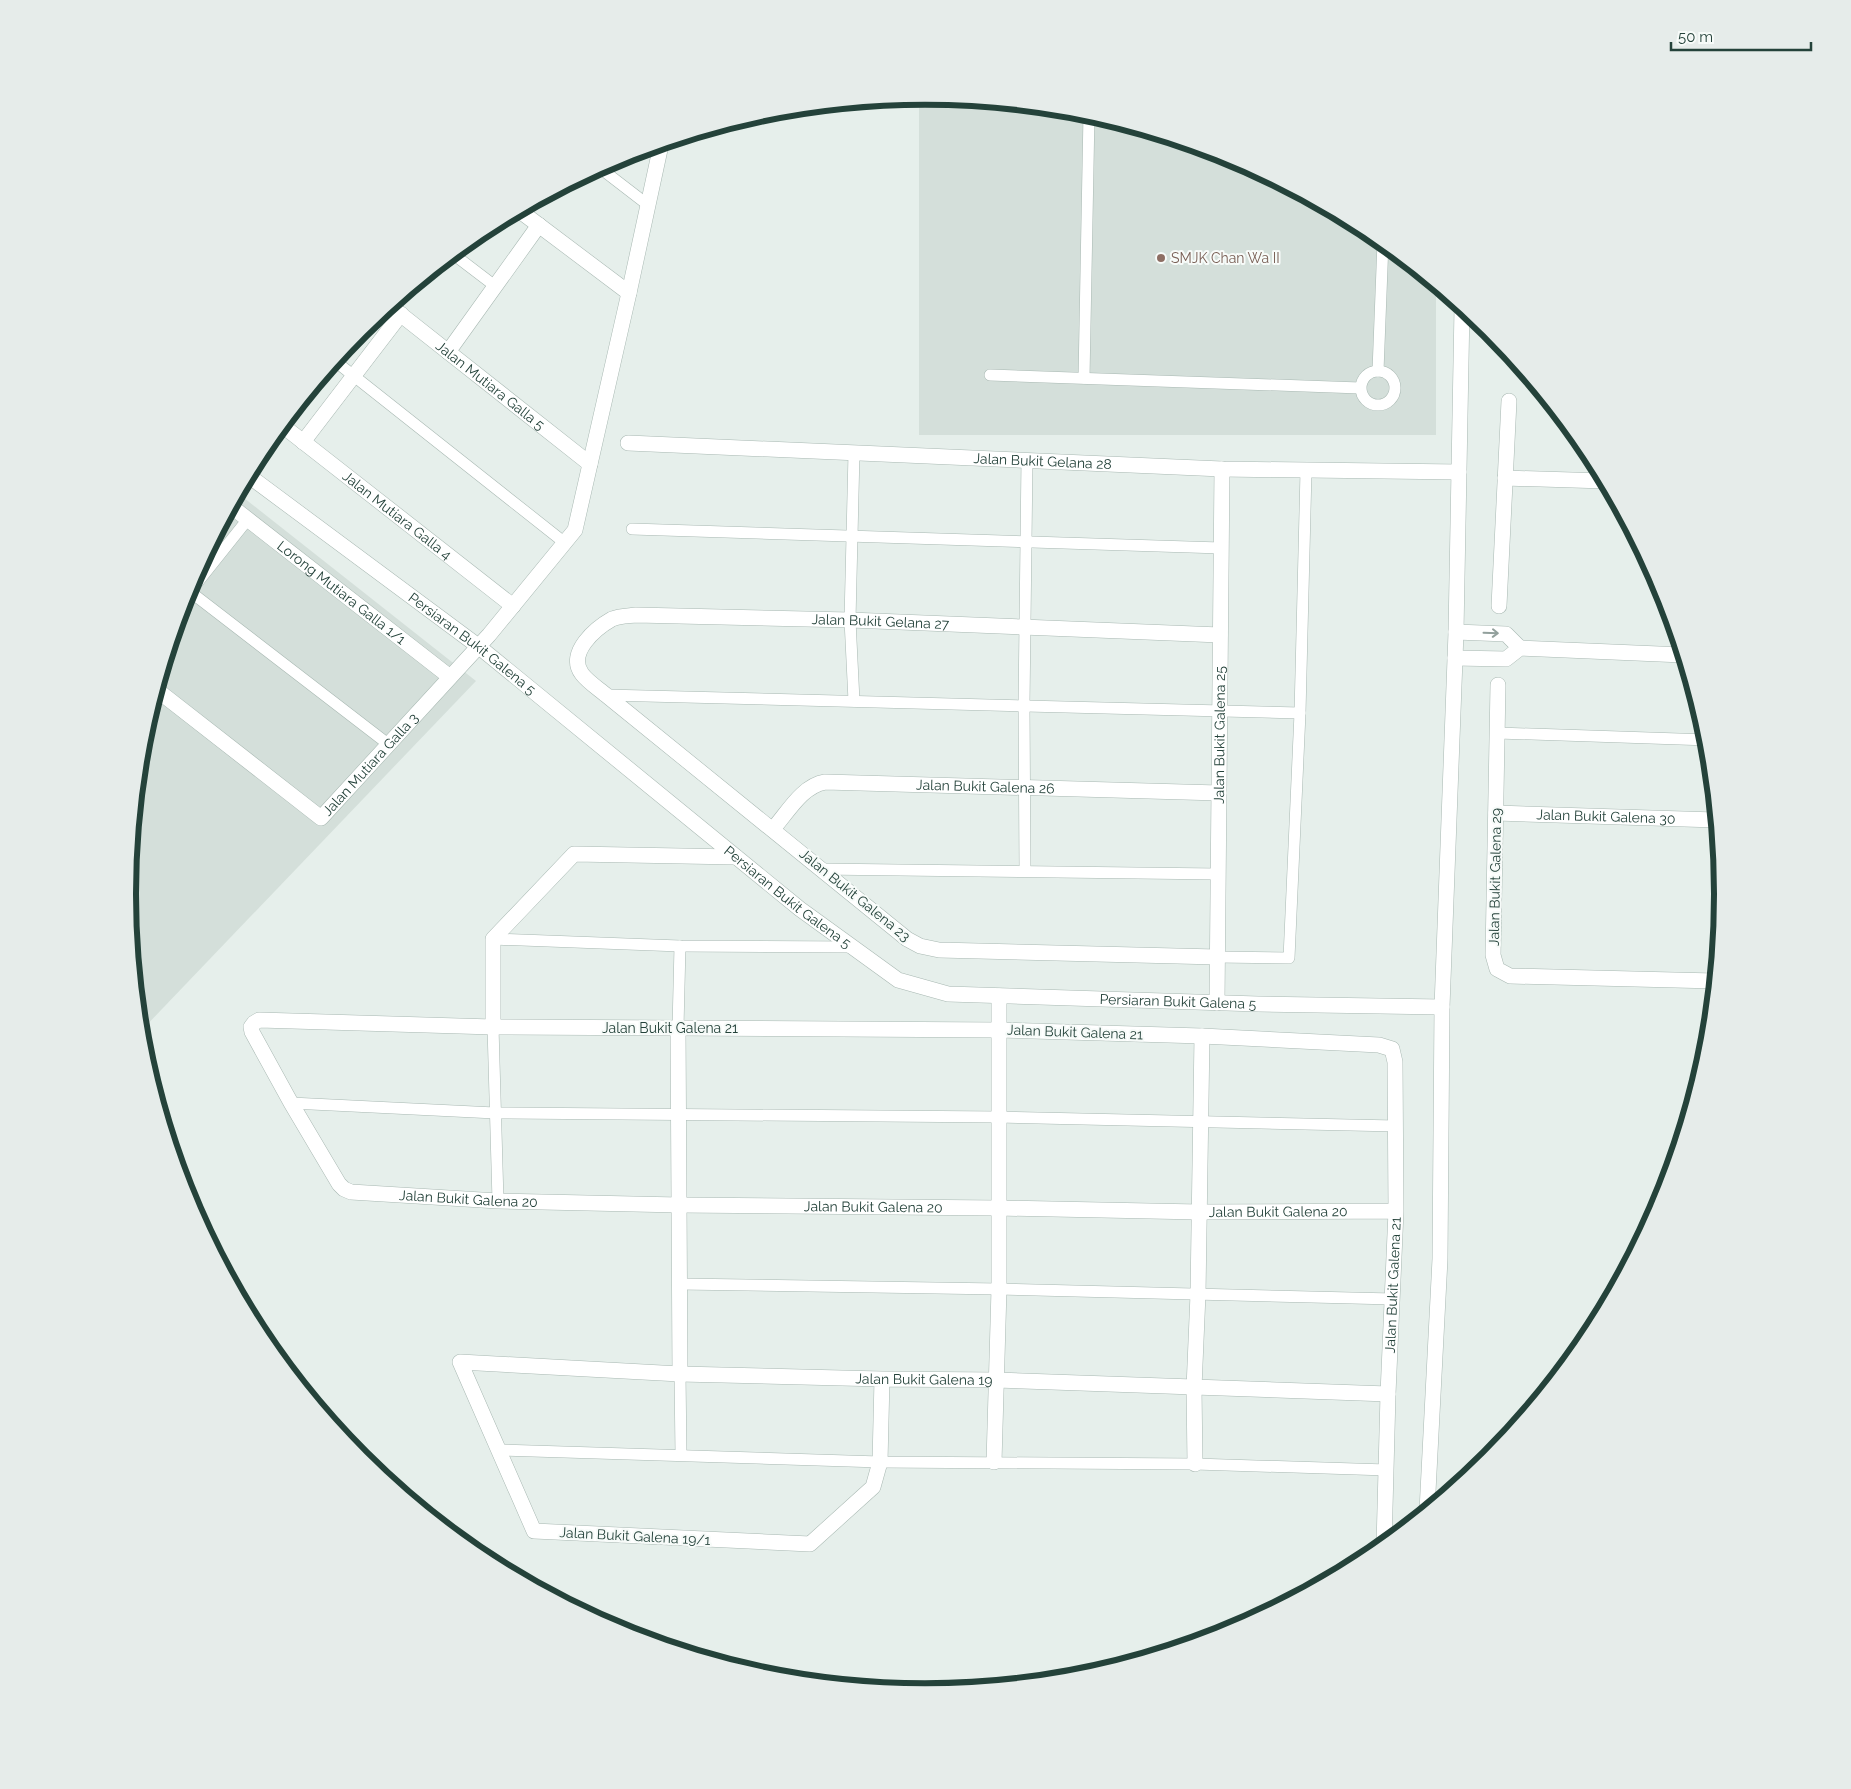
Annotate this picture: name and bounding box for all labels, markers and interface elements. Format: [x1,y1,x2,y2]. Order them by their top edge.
scale bar [1671,20,1811,52]
text: 50 m [1678,28,1713,46]
place label: SMJK Chan Wa II [1171,250,1280,266]
marker: SMJK Chan Wa II [1155,252,1167,264]
street label: Jalan Mutiara Galla 5 [433,338,548,433]
street label: Jalan Bukit Gelana 28 [973,450,1112,472]
street label: Jalan Mutiara Galla 4 [340,468,455,563]
street label: Lorong Mutiara Galla 1/1 [274,537,409,648]
street label: Persiaran Bukit Galena 5 [405,589,539,698]
street label: Jalan Bukit Gelana 27 [811,611,950,632]
one-way arrow [1482,628,1499,638]
street label: Jalan Bukit Galena 25 [1211,666,1228,804]
street label: Jalan Mutiara Galla 3 [319,710,421,819]
street label: Jalan Bukit Galena 26 [916,777,1055,796]
street label: Jalan Bukit Galena 30 [1536,806,1676,827]
street label: Jalan Bukit Galena 29 [1486,808,1504,946]
street label: Persiaran Bukit Galena 5 [721,843,855,952]
street label: Jalan Bukit Galena 23 [796,845,914,945]
street label: Persiaran Bukit Galena 5 [1099,991,1257,1012]
street label: Jalan Bukit Galena 21 [602,1020,738,1036]
street label: Jalan Bukit Galena 21 [1007,1022,1143,1042]
street label: Jalan Bukit Galena 20 [399,1187,538,1210]
street label: Jalan Bukit Galena 20 [804,1198,943,1215]
street label: Jalan Bukit Galena 20 [1209,1203,1348,1220]
street label: Jalan Bukit Galena 21 [1382,1217,1404,1354]
street label: Jalan Bukit Galena 19 [855,1370,993,1388]
street label: Jalan Bukit Galena 19/1 [559,1524,711,1548]

